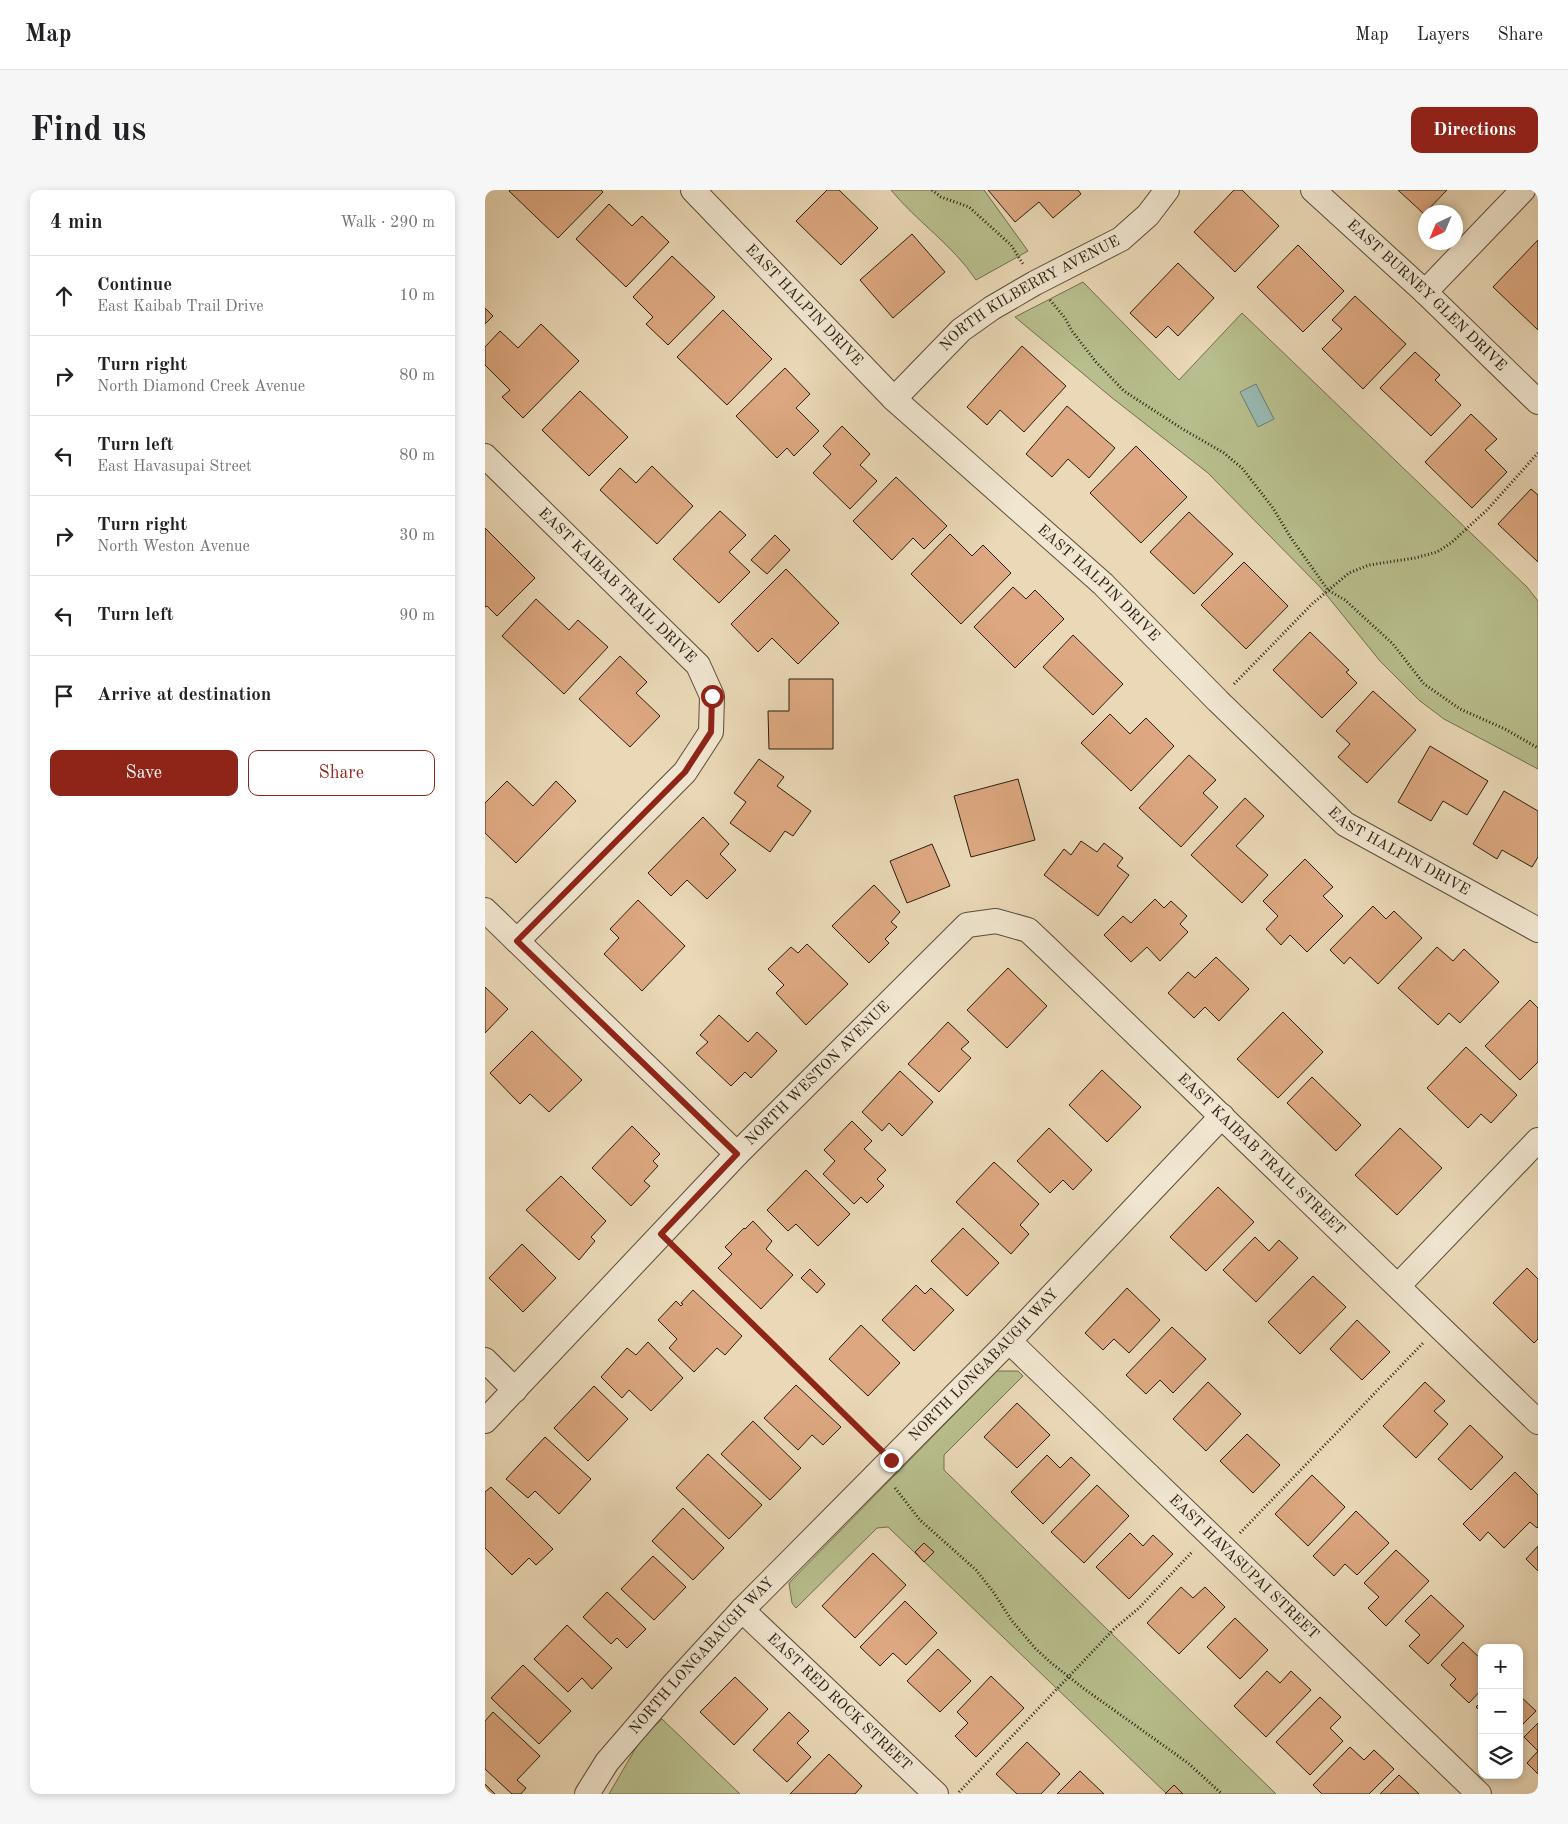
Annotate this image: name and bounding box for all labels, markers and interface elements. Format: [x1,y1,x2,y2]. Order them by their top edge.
text: Map [25,23,72,47]
text: Map [1355,26,1389,44]
text: Layers [1417,26,1469,44]
text: Share [1497,26,1543,44]
button: Directions [1411,107,1538,153]
text: Find us [30,113,146,148]
north arrow [1418,205,1463,250]
text: 4 min [50,212,103,233]
text: Walk · 290 m [340,215,435,231]
street label: EAST BURNEY GLEN DRIVE [1344,217,1509,374]
street label: NORTH KILBERRY AVENUE [937,233,1122,354]
street label: EAST HALPIN DRIVE [742,242,865,369]
text: Continue [97,276,172,295]
icon: ahead [50,282,78,310]
text: 10 m [399,288,435,304]
text: East Kaibab Trail Drive [97,299,264,315]
text: Turn right [97,356,187,375]
icon: right [50,362,78,390]
text: 80 m [399,368,435,384]
text: North Diamond Creek Avenue [97,379,305,395]
text: Turn left [97,436,174,455]
icon: left [50,442,78,470]
text: 80 m [399,448,435,464]
text: East Havasupai Street [97,459,252,475]
street label: EAST KAIBAB TRAIL DRIVE [535,505,699,666]
text: Turn right [97,516,187,535]
icon: right [50,522,78,550]
street label: EAST HALPIN DRIVE [1034,522,1162,644]
text: 30 m [399,528,435,544]
text: North Weston Avenue [97,539,250,555]
icon: left [50,602,78,630]
text: Turn left [97,606,174,625]
text: 90 m [399,608,435,624]
icon: arrive [50,682,78,710]
route start [701,685,724,708]
text: Arrive at destination [97,686,271,705]
button: Save [50,750,238,796]
button: Share [248,750,435,796]
street label: EAST HALPIN DRIVE [1325,804,1472,898]
street label: NORTH WESTON AVENUE [743,999,893,1148]
street label: EAST KAIBAB TRAIL STREET [1175,1071,1348,1239]
street label: NORTH LONGABAUGH WAY [906,1286,1061,1444]
route end [880,1449,903,1472]
street label: EAST HAVASUPAI STREET [1166,1492,1321,1643]
street label: NORTH LONGABAUGH WAY [627,1575,777,1737]
street label: EAST RED ROCK STREET [764,1631,914,1774]
map controls [1478,1644,1523,1779]
button: + [1478,1644,1523,1689]
button: − [1478,1689,1523,1734]
button: layers [1478,1734,1523,1779]

